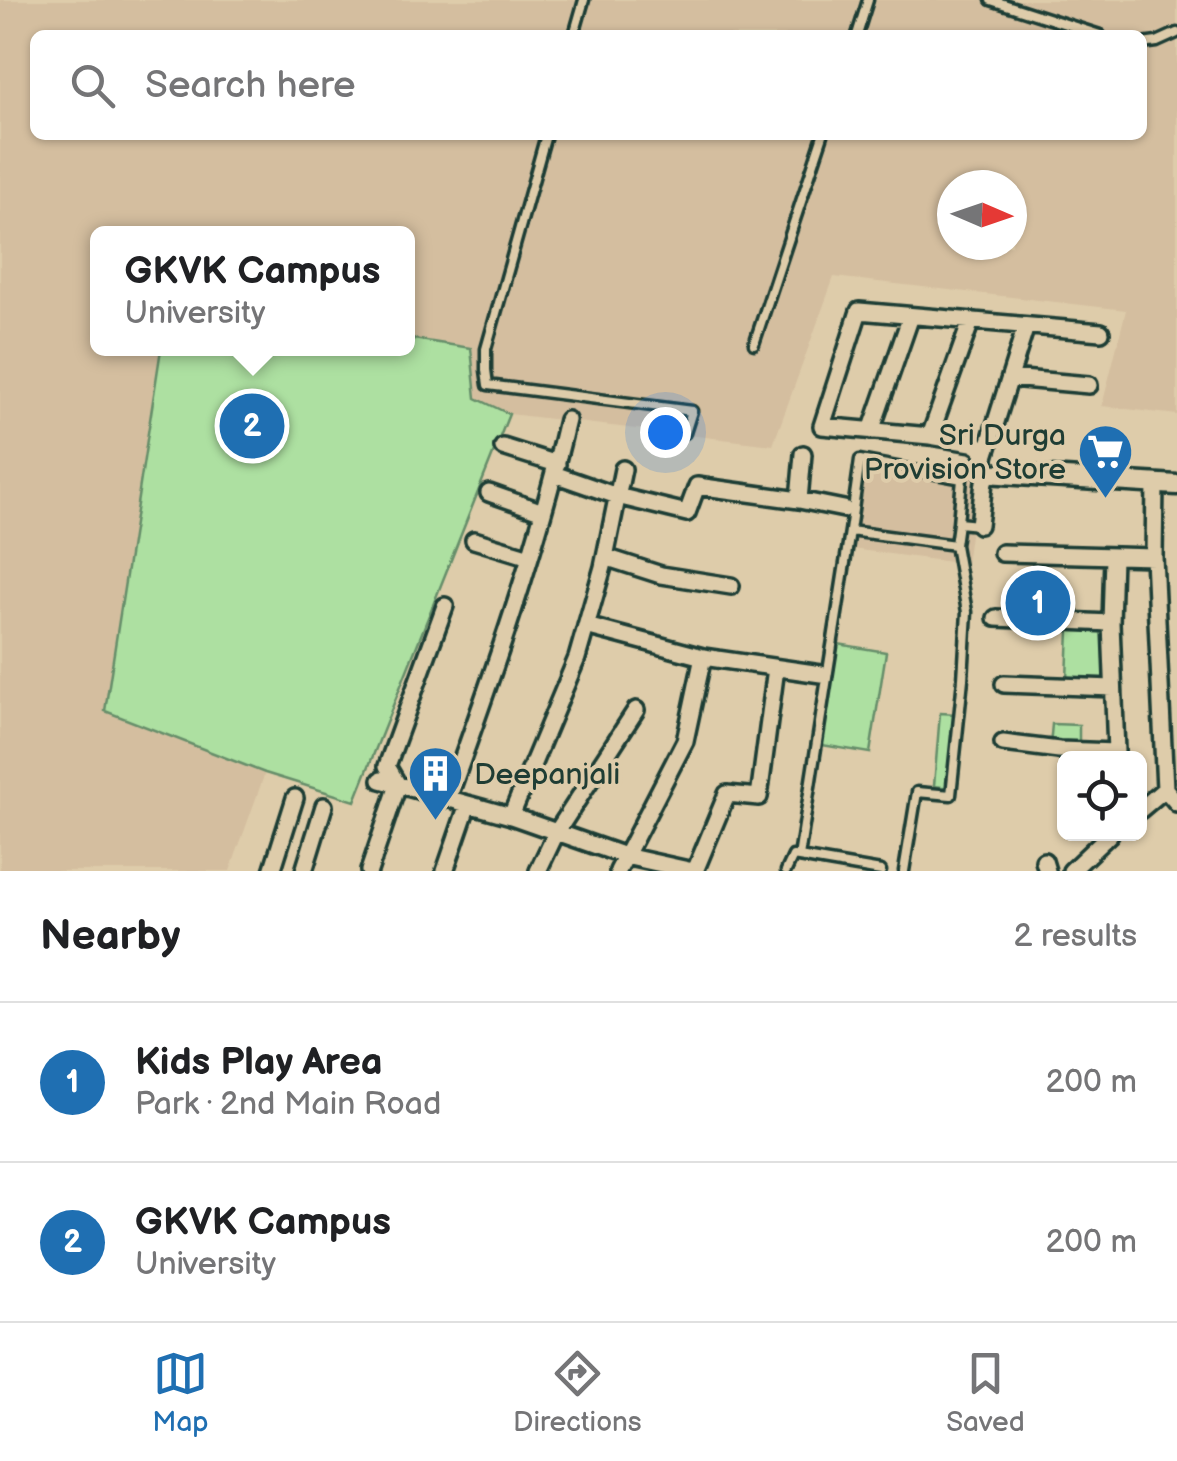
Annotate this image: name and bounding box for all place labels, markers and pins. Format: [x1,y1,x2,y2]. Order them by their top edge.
pin: 2 [220,388,284,464]
place label: Sri Durga Provision Store [864,418,1066,488]
supermarket icon: Sri Durga Provision Store [1075,422,1135,501]
pin: 1 [1006,566,1070,640]
building icon: Deepanjali [405,744,465,823]
place label: Deepanjali [474,757,620,793]

